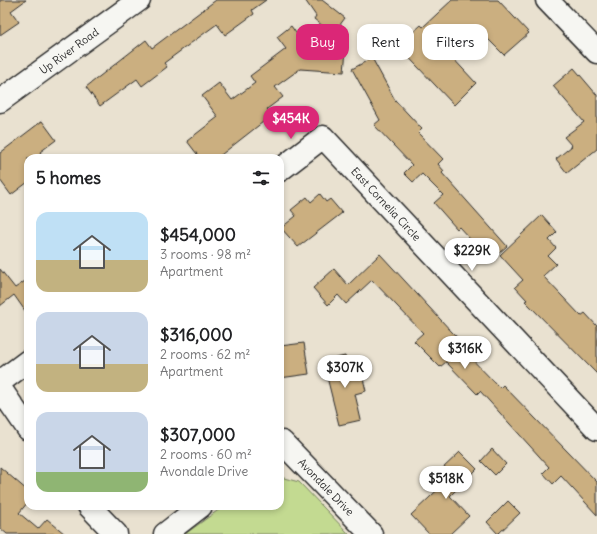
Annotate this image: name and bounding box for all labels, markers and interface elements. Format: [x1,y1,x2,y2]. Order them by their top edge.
street label: Up River Road [37,24,102,77]
chip: Buy [296,24,349,60]
chip: Rent [357,24,414,60]
chip: Filters [422,24,488,60]
pin: $454K [263,106,319,140]
text: $454K [272,110,310,127]
street label: East Cornelia Circle [348,164,424,244]
text: 5 homes [36,167,101,189]
icon: filters [250,167,272,189]
text: $454,000 [160,224,236,246]
icon: home [68,228,116,276]
pin: $229K [444,238,500,272]
text: $229K [454,242,490,259]
text: 3 rooms · 98 m² [160,246,251,263]
text: Apartment [160,263,223,280]
text: $316,000 [160,324,233,346]
icon: home [68,328,116,376]
pin: $316K [437,336,493,370]
text: $316K [447,340,483,357]
text: 2 rooms · 62 m² [160,346,250,363]
pin: $307K [317,355,373,389]
text: $307K [326,359,364,376]
text: Apartment [160,363,223,380]
text: $307,000 [160,424,235,446]
icon: home [68,428,116,476]
text: 2 rooms · 60 m² [160,446,252,463]
street label: Avondale Drive [295,455,357,519]
text: Avondale Drive [160,463,248,480]
pin: $518K [418,466,474,500]
text: $518K [428,470,464,487]

